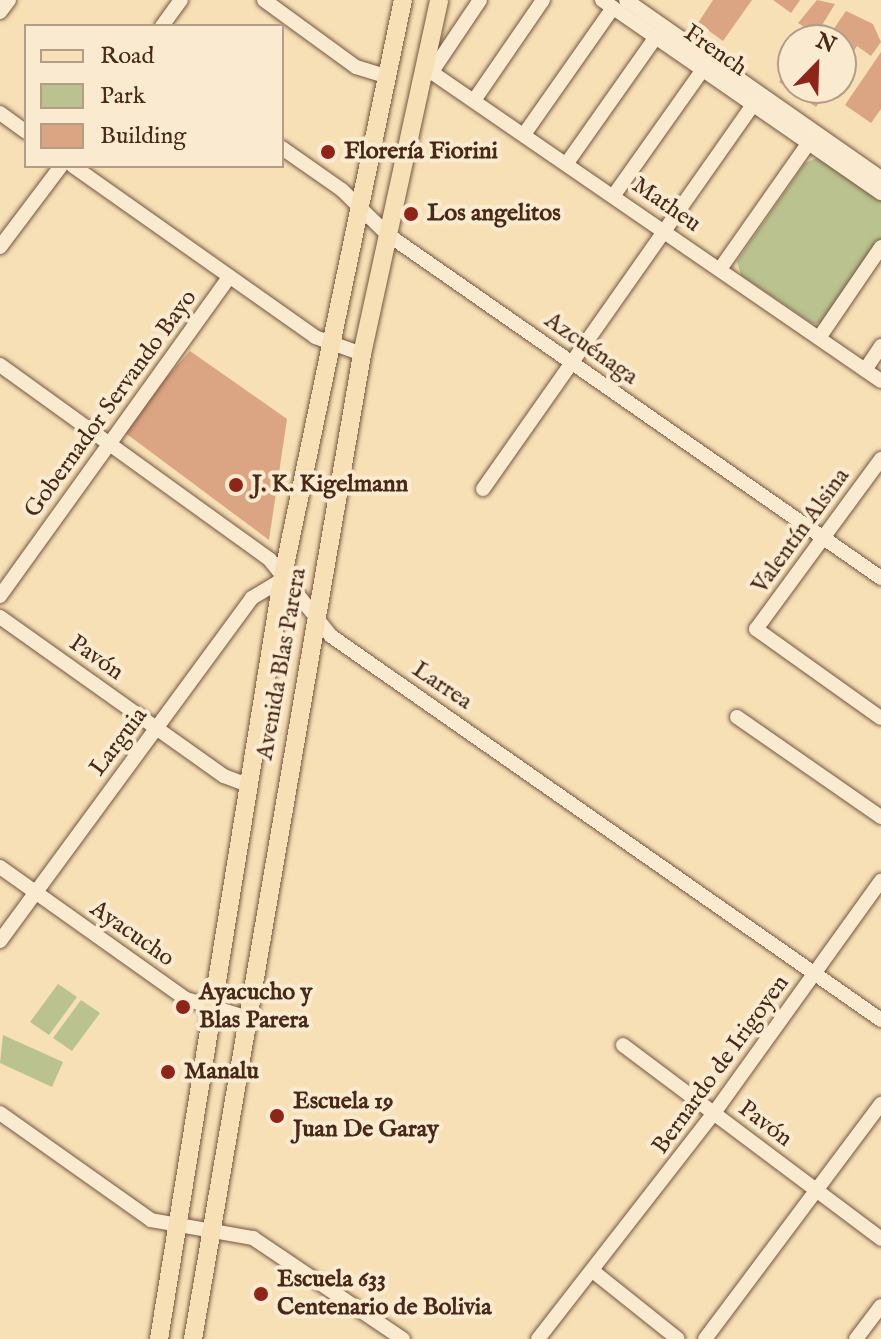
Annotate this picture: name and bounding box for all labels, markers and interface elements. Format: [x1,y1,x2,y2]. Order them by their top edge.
street label: French [678,19,752,83]
legend [24,24,284,168]
north arrow [777,24,857,104]
text: N [811,27,840,60]
text: Road [100,41,154,72]
text: Park [100,81,146,112]
text: Building [100,121,186,152]
place label: Florería Fiorini [344,138,498,166]
marker: Florería Fiorini [319,143,337,161]
street label: Matheu [626,171,706,239]
place label: Los angelitos [427,200,561,228]
marker: Los angelitos [402,205,420,223]
street label: Gobernador Servando Bayo [19,284,203,524]
street label: Azcuénaga [539,306,643,392]
street label: Valentín Alsina [746,463,856,599]
place label: J. K. Kigelmann [252,471,408,499]
marker: J. K. Kigelmann [227,476,245,494]
street label: Avenida Blas Parera [251,566,313,762]
street label: Pavón [63,629,129,687]
street label: Larrea [406,655,478,717]
street label: Larguia [84,702,154,782]
street label: Ayacucho [84,895,180,973]
street label: Bernardo de Irigoyen [646,970,796,1160]
place label: Ayacucho y Blas Parera [199,979,312,1035]
marker: Ayacucho y Blas Parera [174,998,192,1016]
place label: Manalu [184,1058,259,1086]
marker: Manalu [159,1063,177,1081]
place label: Escuela 19 Juan De Garay [293,1088,439,1144]
street label: Pavón [732,1094,798,1154]
marker: Escuela 19 Juan De Garay [268,1107,286,1125]
place label: Escuela 633 Centenario de Bolivia [277,1266,492,1322]
marker: Escuela 633 Centenario de Bolivia [252,1285,270,1303]

